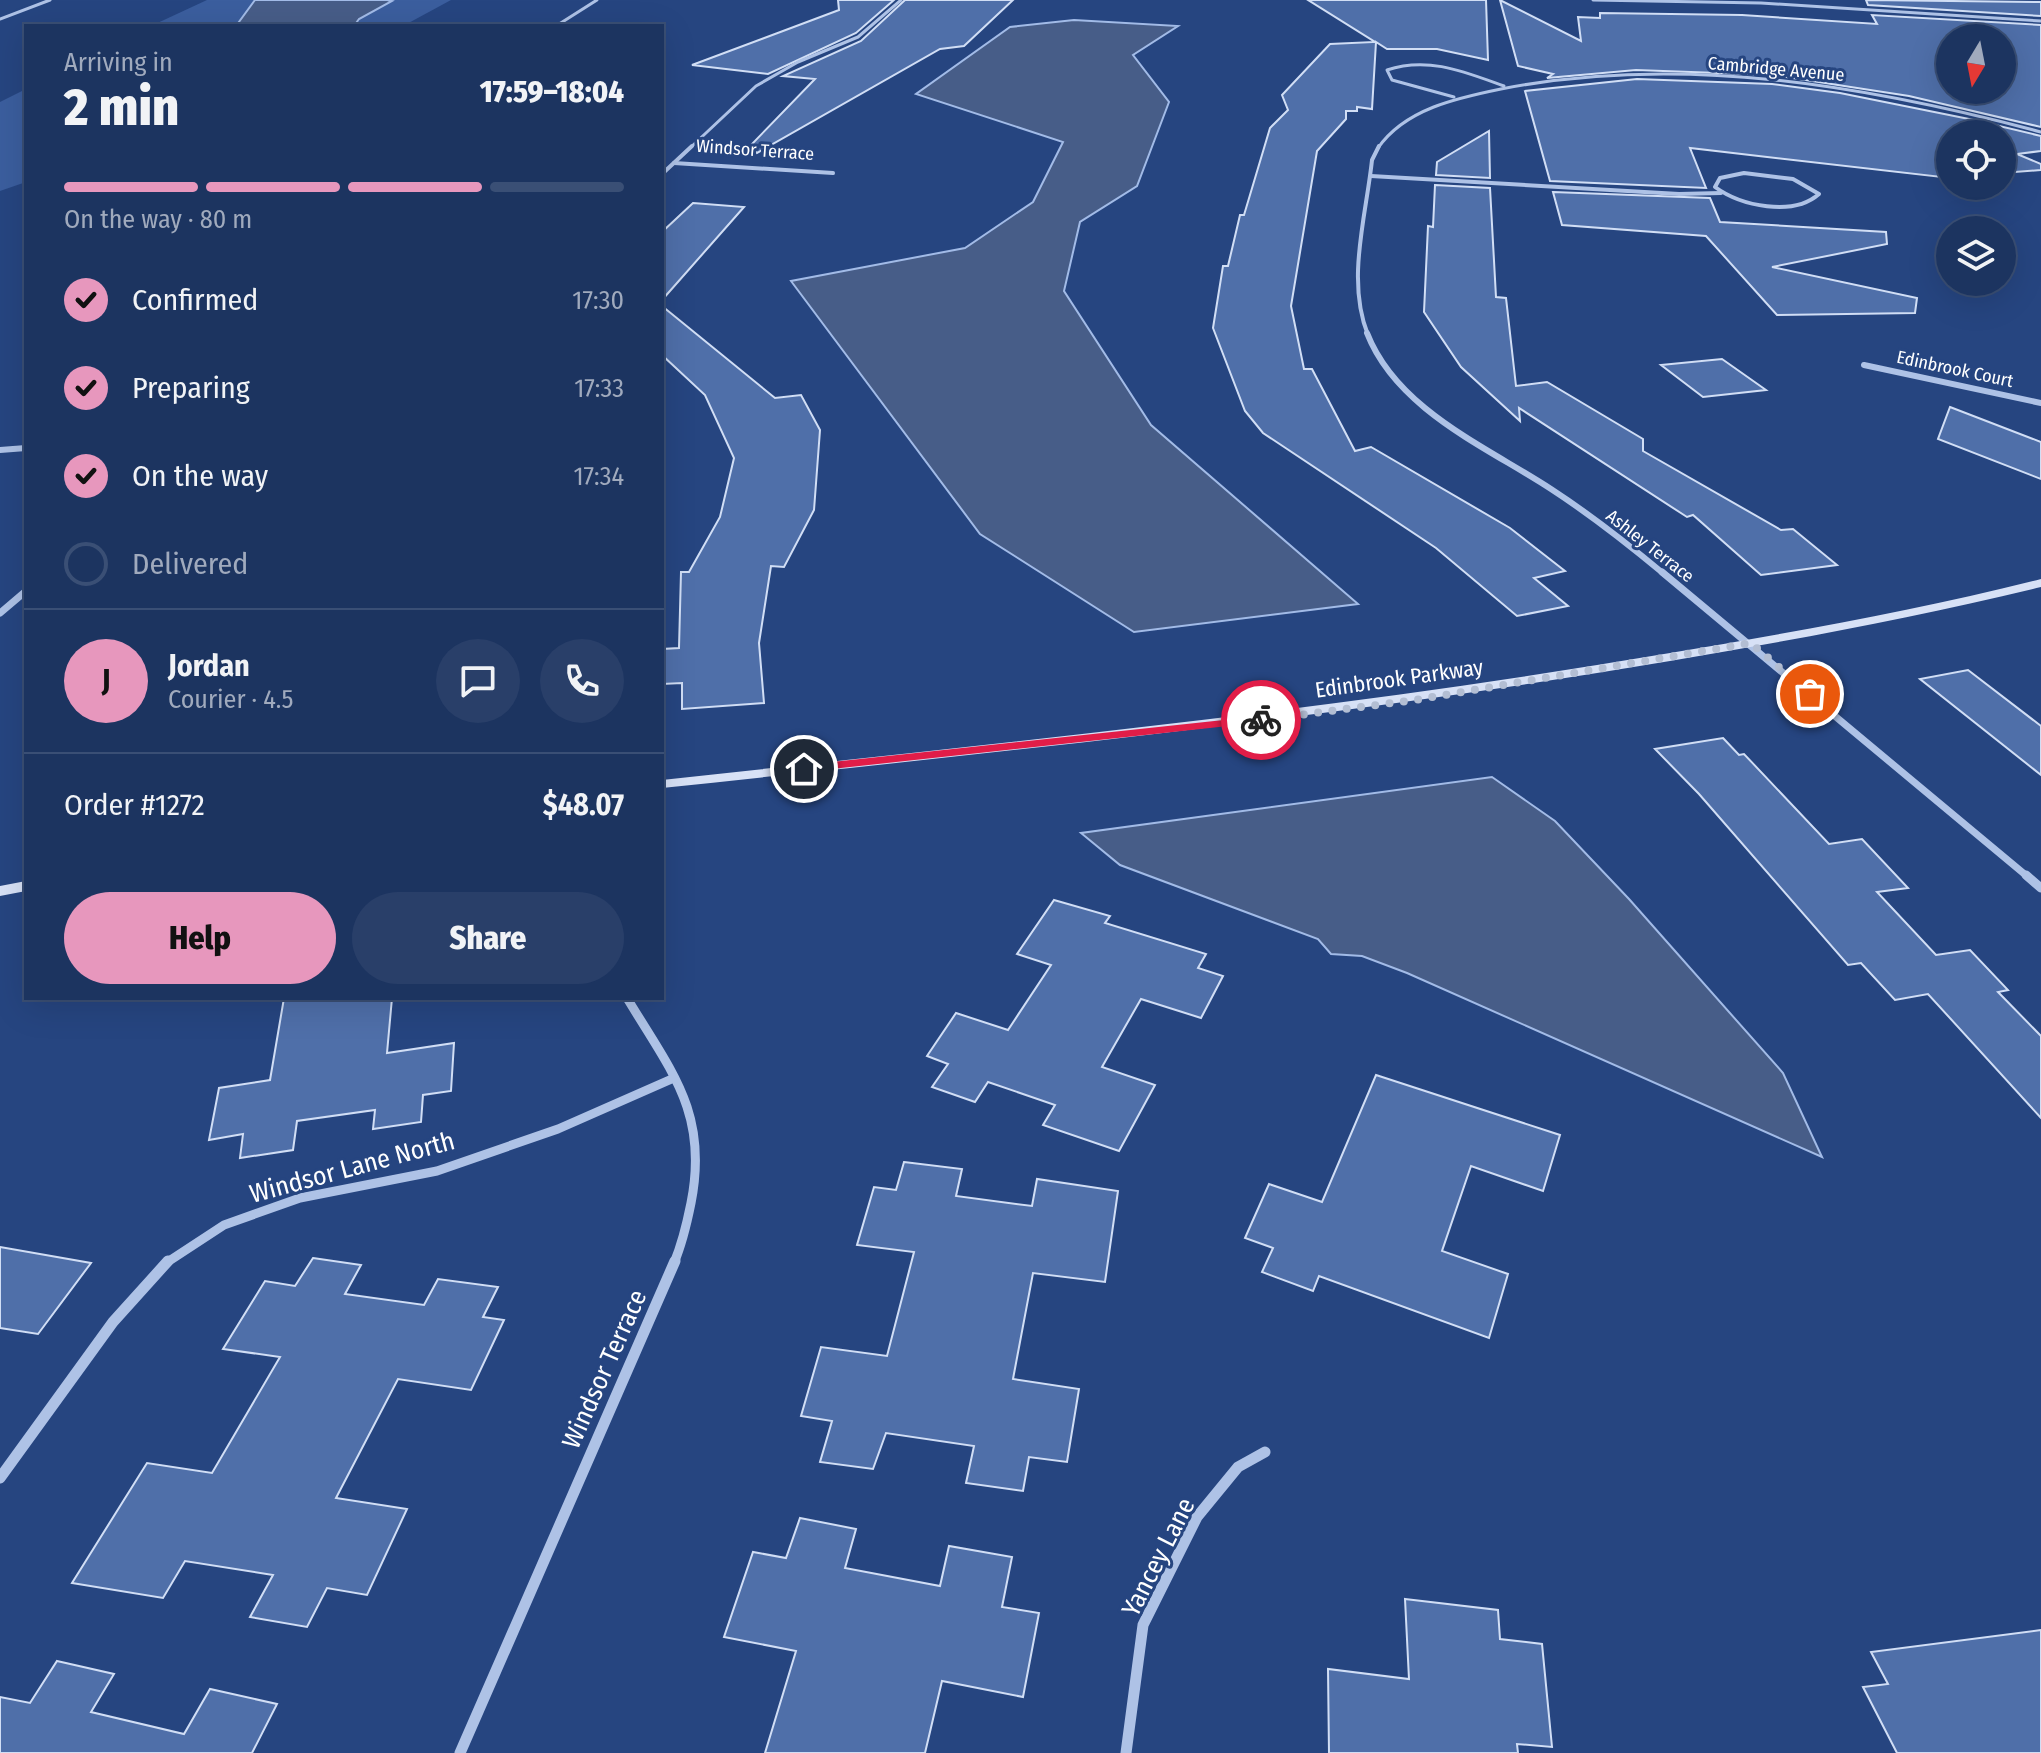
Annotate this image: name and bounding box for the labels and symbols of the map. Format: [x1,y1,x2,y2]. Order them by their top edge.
north arrow [1936,24,2016,104]
street label: Cambridge Avenue [1707,52,1845,86]
street label: Windsor Terrace [695,135,815,165]
street label: Edinbrook Court [1895,346,2015,392]
street label: Ashley Terrace [1602,505,1698,587]
street label: Edinbrook Parkway [1313,653,1485,704]
pin [1776,660,1844,728]
courier [1221,680,1301,760]
pin [770,735,838,803]
street label: Windsor Lane North [246,1125,458,1210]
street label: Windsor Terrace [556,1285,653,1453]
street label: Yancey Lane [1115,1493,1202,1622]

